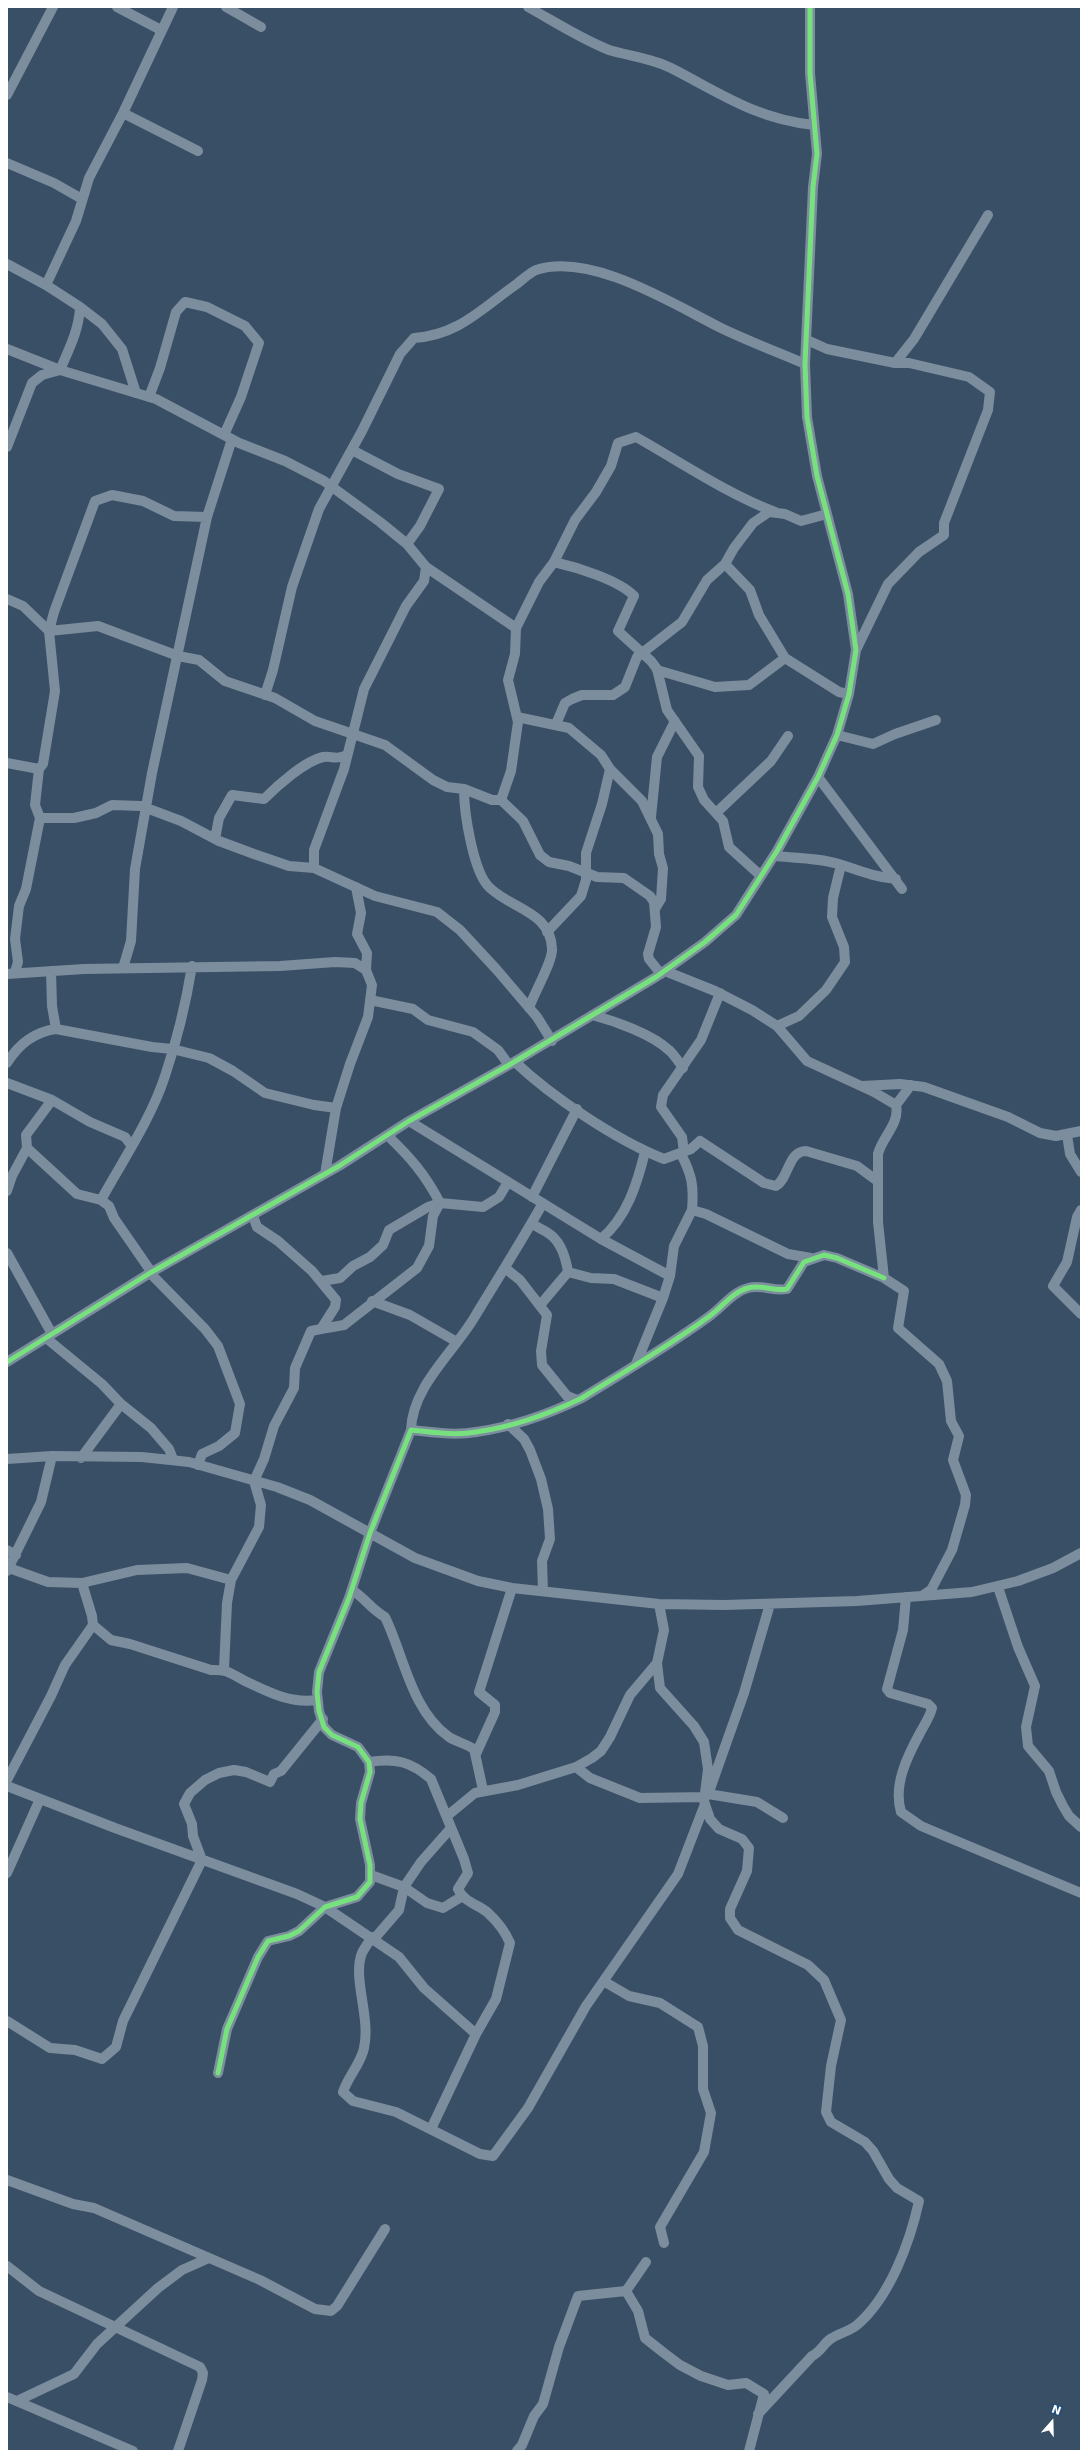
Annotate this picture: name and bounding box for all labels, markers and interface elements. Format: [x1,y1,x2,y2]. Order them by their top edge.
north arrow [1032,2402,1072,2442]
text: N [1050,2403,1063,2418]

